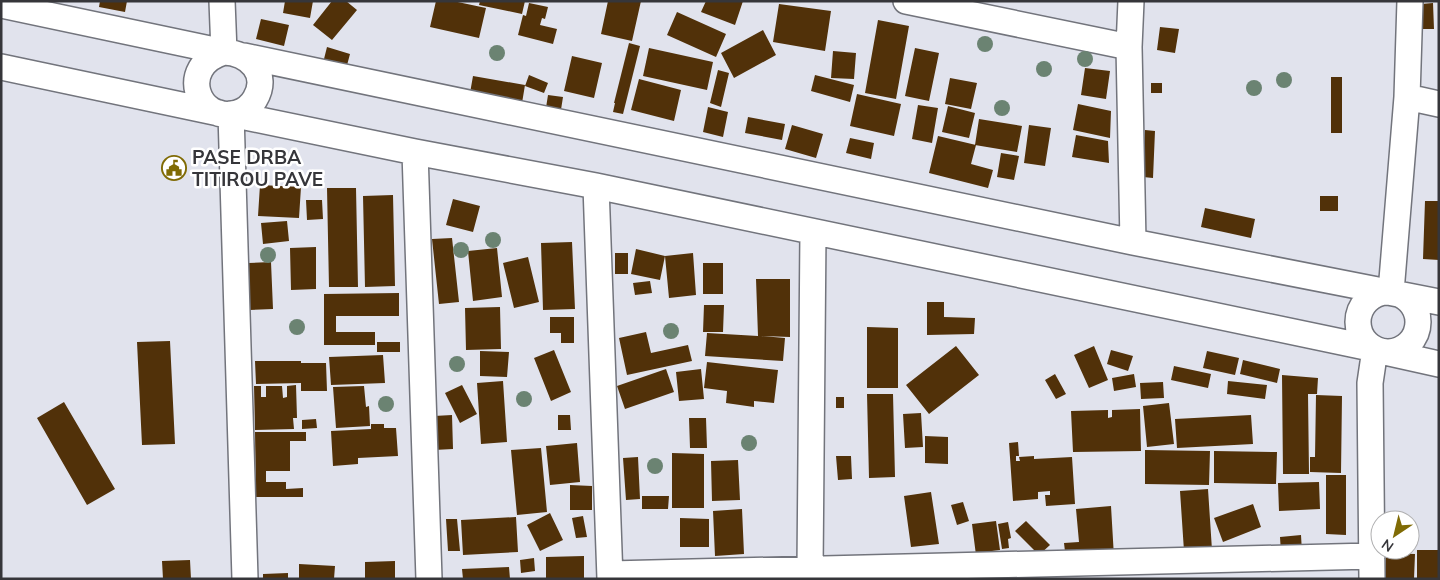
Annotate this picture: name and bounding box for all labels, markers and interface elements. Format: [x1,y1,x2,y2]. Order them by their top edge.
place label: PASE DRBA TITIROU PAVE [192,145,323,191]
public building icon: PASE DRBA TITIROU PAVE [161,155,187,181]
north arrow [1370,510,1420,560]
text: N [1378,535,1397,556]

